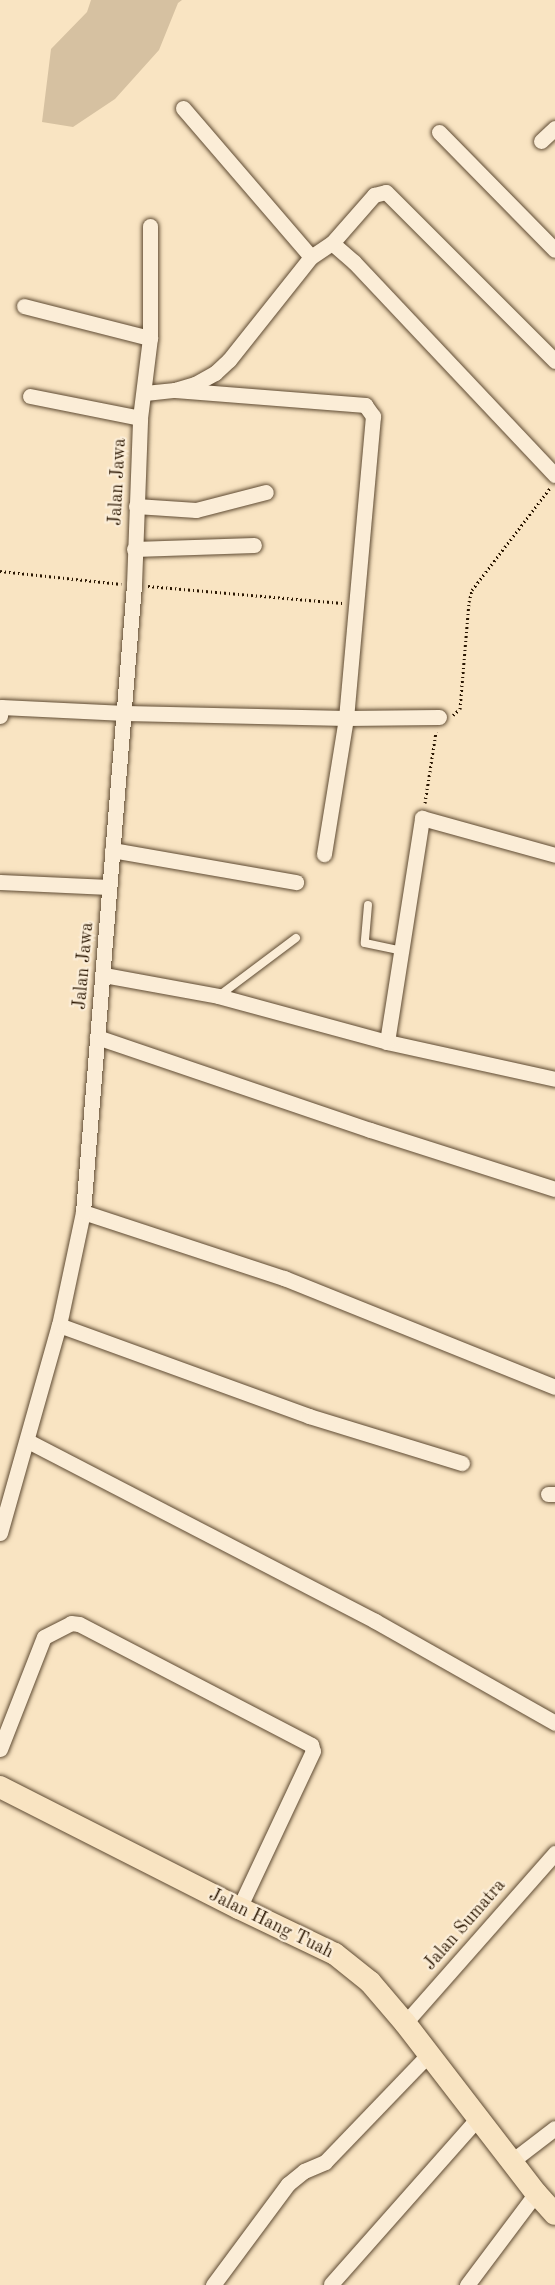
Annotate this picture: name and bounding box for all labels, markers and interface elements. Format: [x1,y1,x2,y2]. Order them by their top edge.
street label: Jalan Jawa [105,438,131,526]
street label: Jalan Jawa [69,921,99,1011]
street label: Jalan Sumatra [420,1875,510,1975]
street label: Jalan Hang Tuah [205,1885,337,1963]

